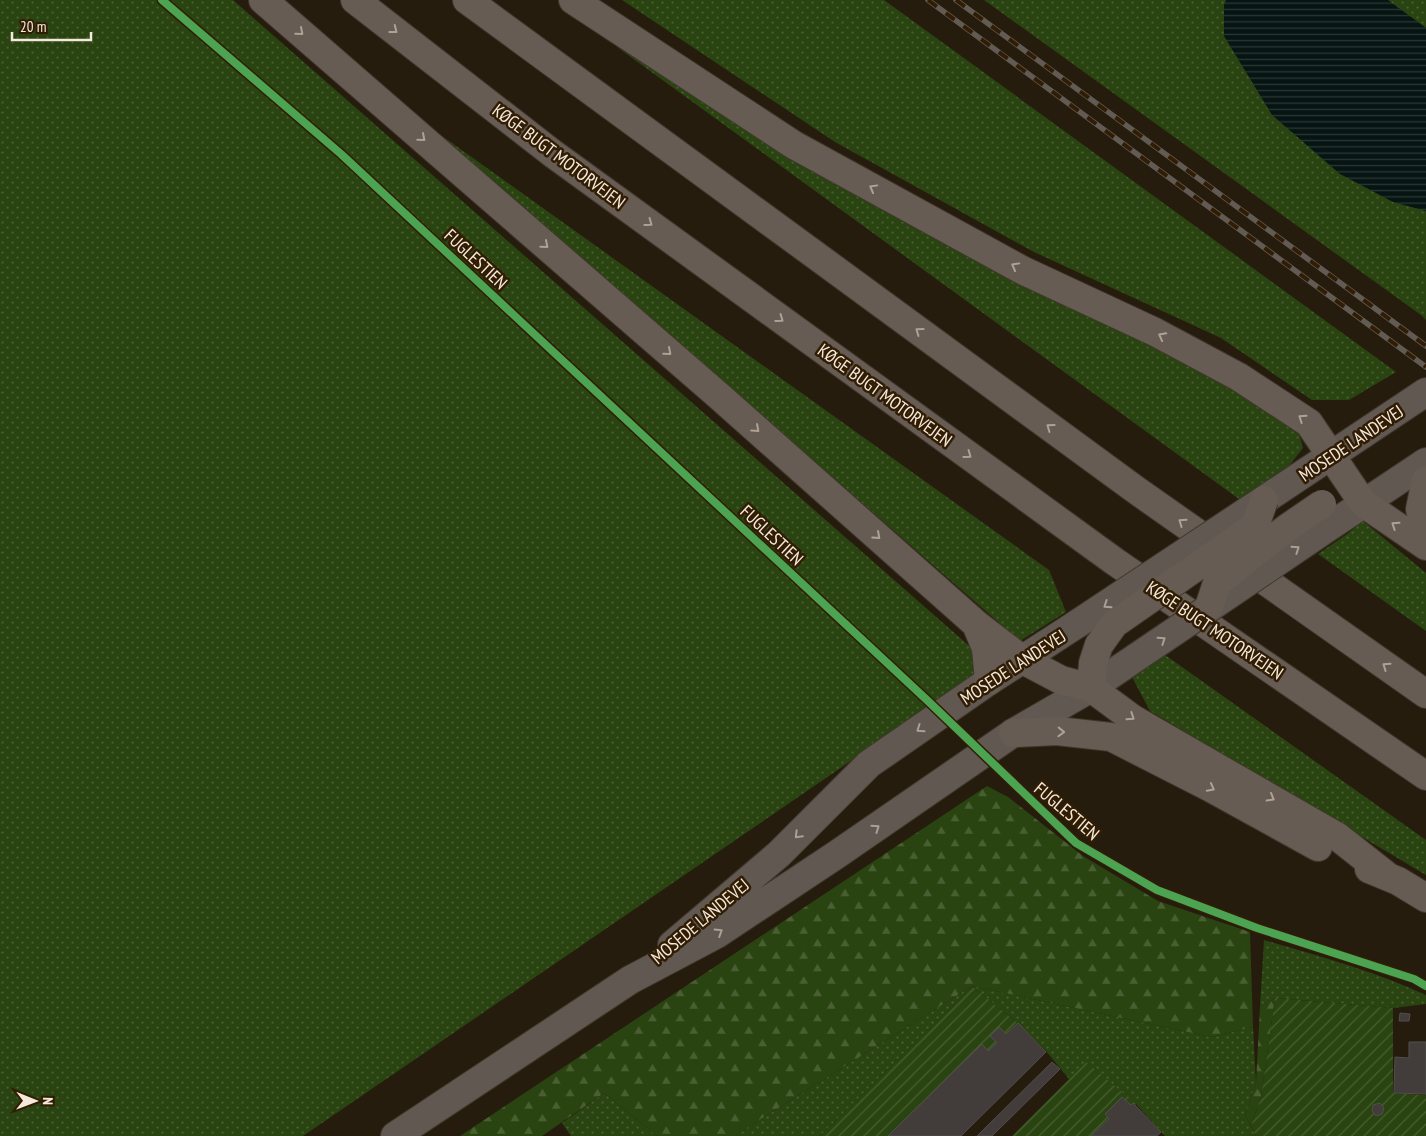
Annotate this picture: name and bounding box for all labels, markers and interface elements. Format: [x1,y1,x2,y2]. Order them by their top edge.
scale bar [12,10,91,42]
text: 20 m [20,17,46,36]
one-way arrow [388,24,397,33]
one-way arrow [294,26,303,35]
street label: KØGE BUGT MOTORVEJEN [488,99,630,213]
one-way arrow [417,133,426,142]
one-way arrow [869,185,878,195]
one-way arrow [643,217,653,226]
street label: FUGLESTIEN [440,224,512,294]
one-way arrow [540,239,549,248]
one-way arrow [1011,263,1020,273]
one-way arrow [774,313,783,321]
one-way arrow [916,329,925,337]
one-way arrow [1158,332,1167,342]
street label: KØGE BUGT MOTORVEJEN [813,339,957,451]
one-way arrow [662,346,671,355]
street label: MOSEDE LANDEVEJ [1294,400,1408,486]
one-way arrow [1298,415,1307,425]
one-way arrow [750,423,759,432]
one-way arrow [1046,424,1056,433]
one-way arrow [962,449,972,458]
street label: FUGLESTIEN [736,500,808,570]
one-way arrow [1178,519,1188,528]
one-way arrow [1391,522,1400,531]
one-way arrow [872,531,881,540]
one-way arrow [1291,545,1300,555]
street label: KØGE BUGT MOTORVEJEN [1142,576,1288,684]
one-way arrow [1103,598,1112,608]
street label: MOSEDE LANDEVEJ [956,624,1070,710]
one-way arrow [1156,637,1166,646]
one-way arrow [1382,663,1392,672]
one-way arrow [1125,711,1134,720]
one-way arrow [917,723,926,732]
one-way arrow [1058,727,1065,737]
street label: FUGLESTIEN [1030,777,1104,845]
one-way arrow [1206,782,1215,792]
one-way arrow [1266,792,1275,802]
one-way arrow [870,825,880,834]
one-way arrow [795,829,804,838]
street label: MOSEDE LANDEVEJ [646,873,754,969]
one-way arrow [714,928,723,938]
north arrow [10,1076,60,1126]
text: N [39,1097,57,1105]

